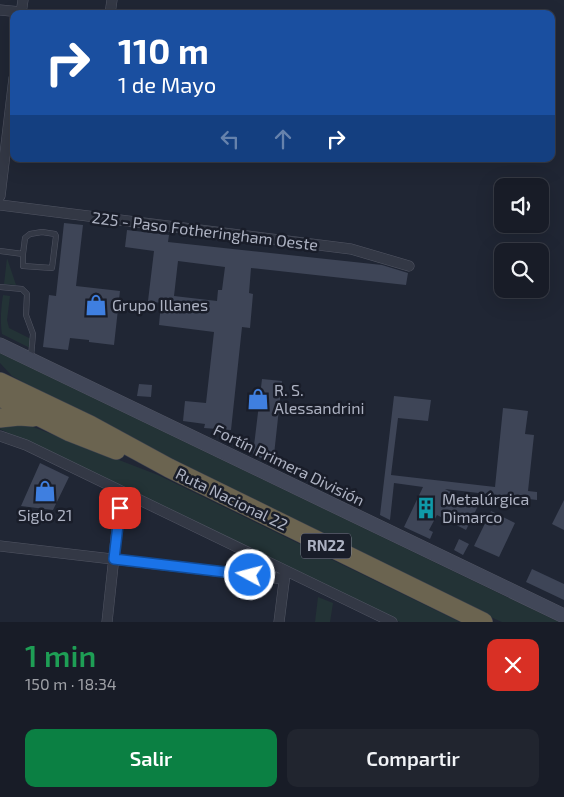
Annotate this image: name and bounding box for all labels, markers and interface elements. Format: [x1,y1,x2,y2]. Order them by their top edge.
text: 110 m [118,29,209,71]
icon: right [35,30,100,95]
text: 1 de Mayo [118,71,216,97]
icon: left [216,125,244,153]
icon: ahead [269,125,297,153]
icon: right [322,125,350,153]
map controls [494,178,549,298]
button: sound [494,178,549,233]
street label: 225 - Paso Fotheringham Oeste [91,207,319,254]
button: search [494,243,549,298]
shop icon: Grupo Illanes [83,292,109,318]
place label: Grupo Illanes [112,295,208,314]
place label: R. S. Alessandrini [274,380,364,417]
shop icon: R. S. Alessandrini [245,386,271,412]
street label: Fortín Primera División [211,420,368,509]
street label: Ruta Nacional 22 [173,463,291,534]
shop icon: Siglo 21 [32,478,58,504]
pin [99,487,141,529]
place label: Metalúrgica Dimarco [442,489,529,526]
icon: arrive [106,494,134,522]
building icon: Metalúrgica Dimarco [413,495,439,521]
place label: Siglo 21 [18,505,72,524]
road number: RN22 [301,534,351,558]
position arrow [223,548,275,600]
text: 1 min [25,637,96,673]
button: close [487,639,539,691]
text: 150 m · 18:34 [25,674,117,693]
button: Salir [25,729,277,787]
button: Compartir [287,729,539,787]

